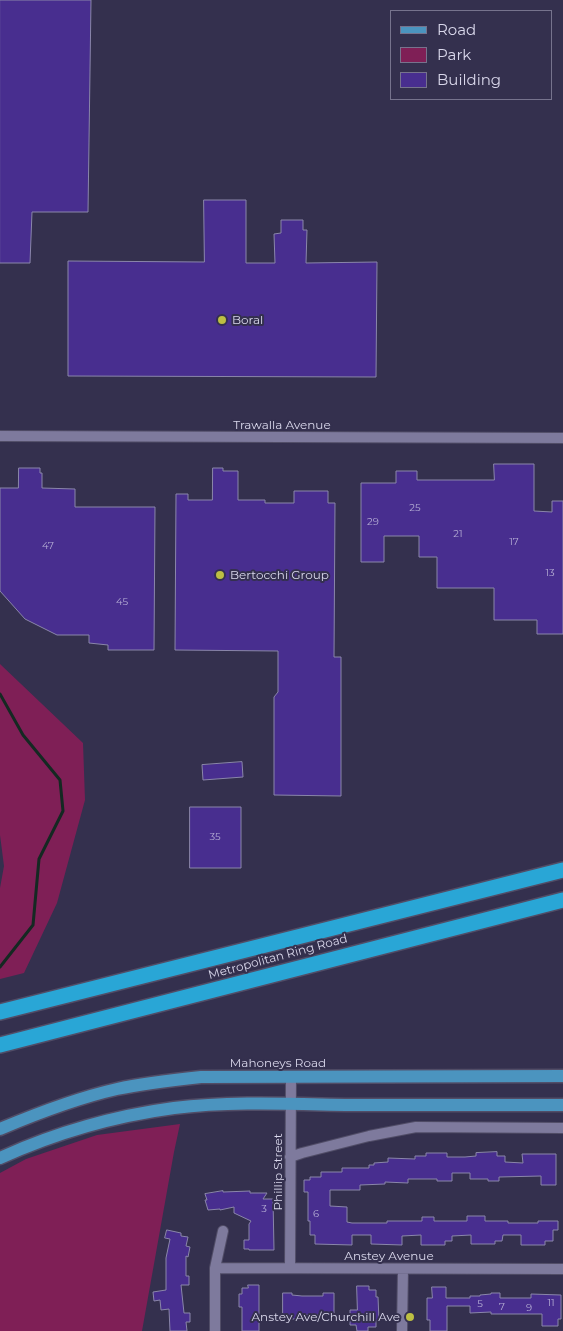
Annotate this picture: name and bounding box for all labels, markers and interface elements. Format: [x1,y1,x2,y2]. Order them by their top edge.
legend [390,10,553,100]
text: Road [437,20,476,39]
text: Park [437,45,471,64]
text: Building [437,70,501,89]
place label: Boral [232,313,263,327]
marker: Boral [216,314,228,326]
street label: Trawalla Avenue [233,418,331,432]
house number: 25 [409,502,421,514]
house number: 29 [367,516,379,528]
house number: 21 [453,528,463,540]
house number: 17 [509,536,519,548]
house number: 47 [42,540,54,552]
house number: 13 [545,567,555,579]
place label: Bertocchi Group [230,568,329,582]
marker: Bertocchi Group [214,569,226,581]
house number: 45 [116,596,128,608]
house number: 35 [209,831,221,843]
street label: Metropolitan Ring Road [207,931,349,983]
street label: Mahoneys Road [230,1056,326,1070]
street label: Phillip Street [271,1133,285,1211]
house number: 3 [261,1203,267,1215]
house number: 6 [313,1208,319,1220]
street label: Anstey Avenue [344,1249,434,1263]
house number: 11 [547,1297,555,1309]
house number: 5 [477,1298,483,1310]
house number: 7 [499,1301,505,1313]
house number: 9 [526,1302,532,1314]
place label: Anstey Ave/Churchill Ave [252,1310,400,1324]
marker: Anstey Ave/Churchill Ave [404,1311,416,1323]

